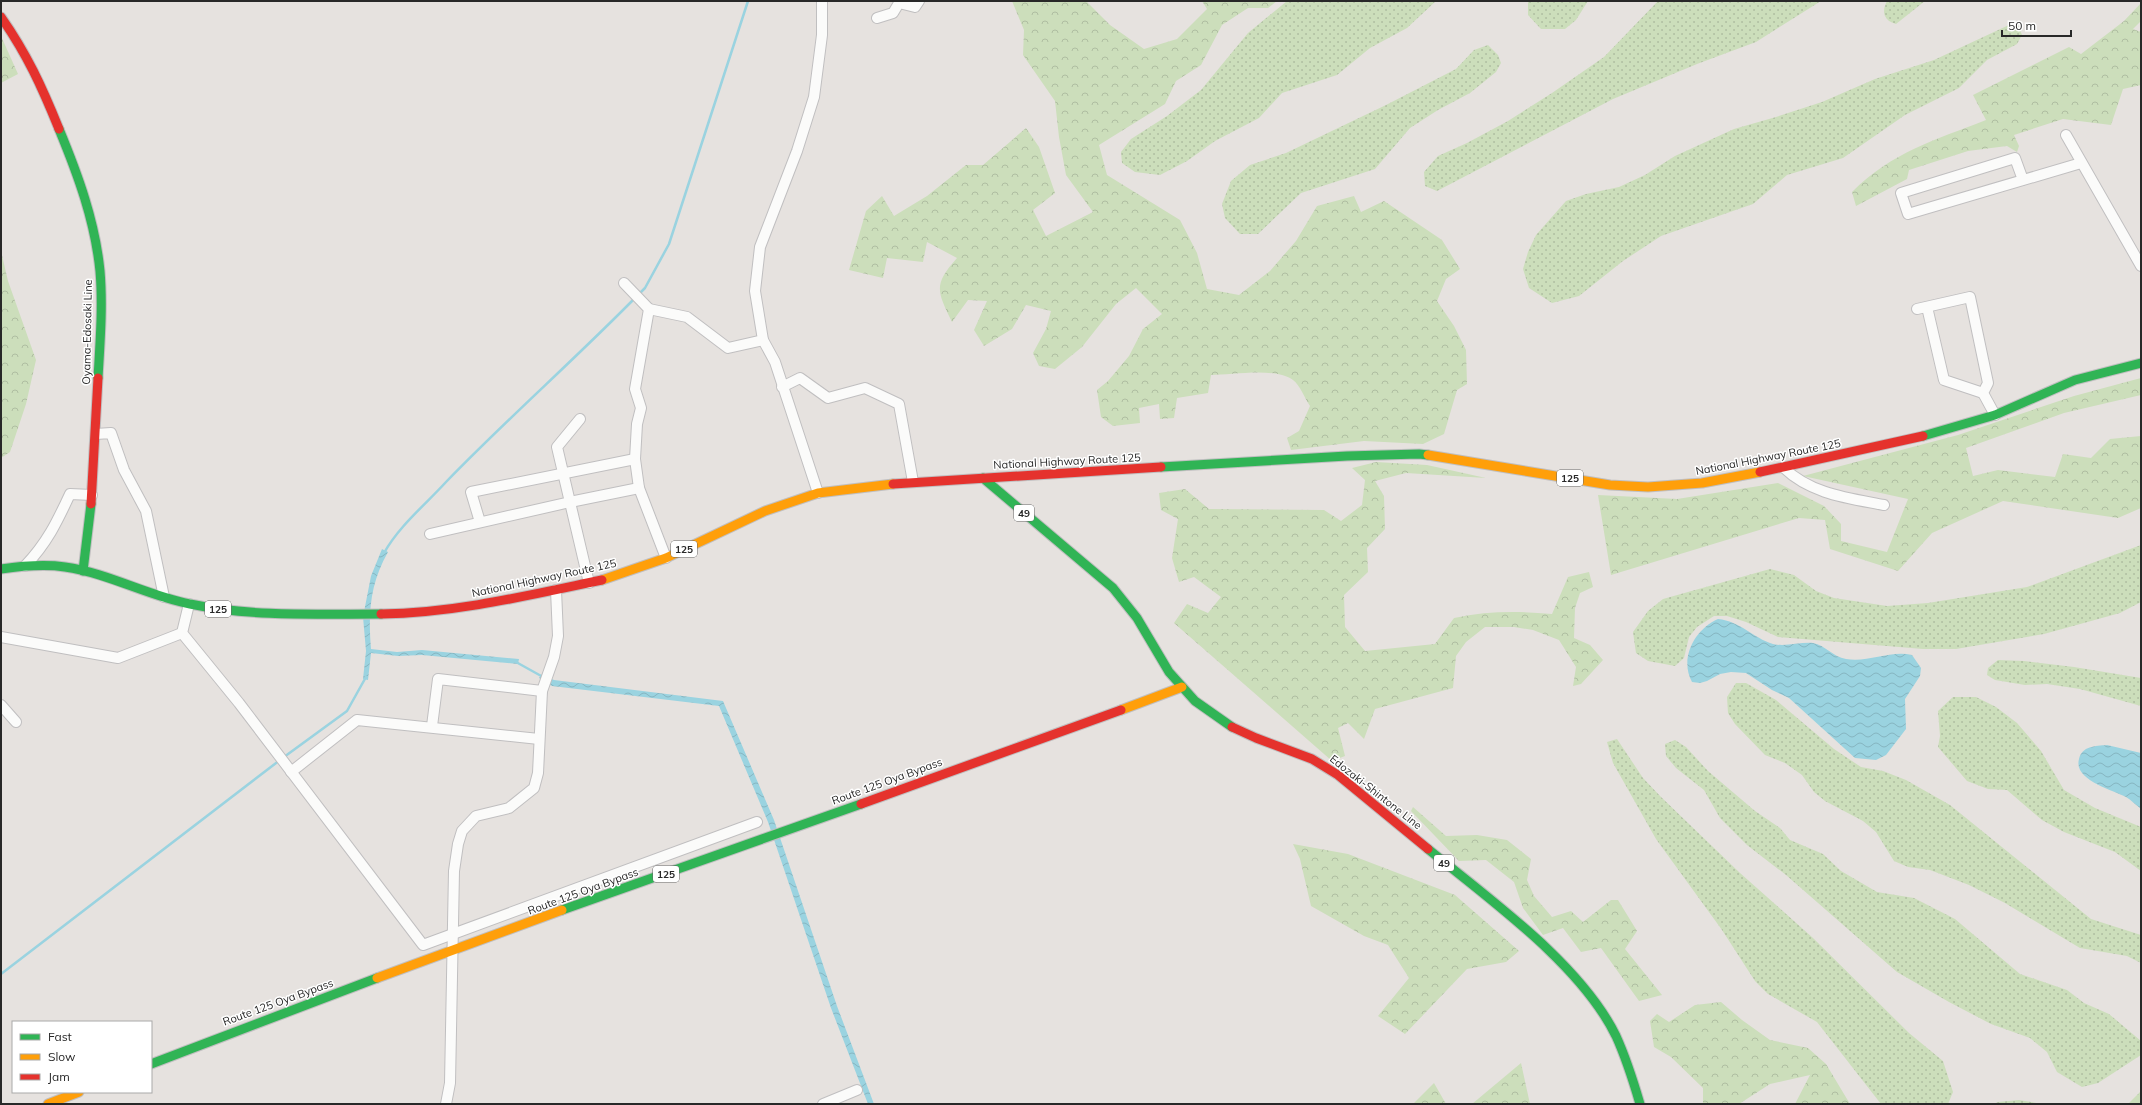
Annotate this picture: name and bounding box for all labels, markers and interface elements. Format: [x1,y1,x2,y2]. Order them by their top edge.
scale bar [2002,12,2071,38]
text: 50 m [2008,18,2036,33]
street label: Oyama-Edosaki Line [79,279,95,385]
street label: National Highway Route 125 [1694,436,1842,478]
street label: National Highway Route 125 [993,450,1141,472]
road number: 125 [1557,470,1583,486]
road number: 49 [1014,505,1034,521]
road number: 125 [671,541,697,557]
street label: National Highway Route 125 [470,556,618,600]
road number: 125 [205,601,231,617]
street label: Edozaki-Shintone Line [1327,752,1425,832]
street label: Route 125 Oya Bypass [830,754,944,808]
road number: 49 [1434,855,1454,871]
street label: Route 125 Oya Bypass [526,864,640,918]
road number: 125 [653,866,679,882]
street label: Route 125 Oya Bypass [221,975,335,1029]
legend [12,1021,152,1093]
text: Fast [48,1029,72,1044]
text: Slow [48,1049,76,1064]
text: Jam [48,1069,70,1084]

